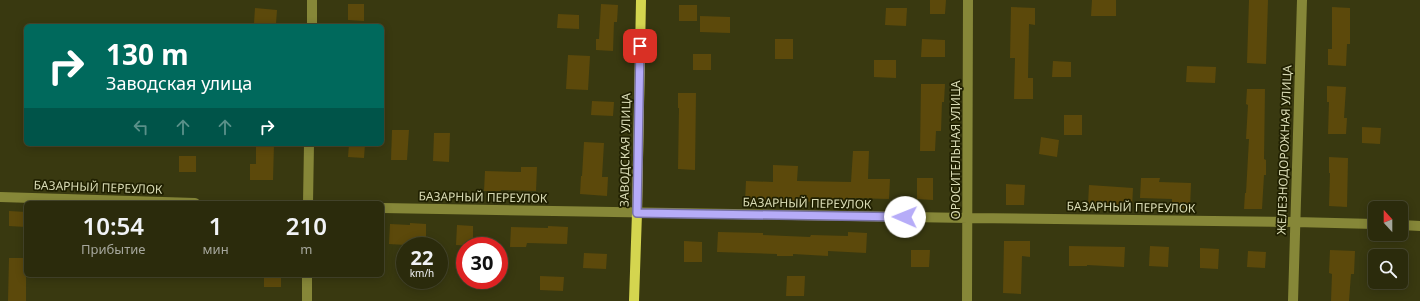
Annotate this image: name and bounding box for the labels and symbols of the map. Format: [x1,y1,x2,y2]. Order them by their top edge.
pin [623,29,657,63]
street label: ЖЕЛЕЗНОДОРОЖНАЯ УЛИЦА [1273,64,1295,235]
street label: ОРОСИТЕЛЬНАЯ УЛИЦА [947,80,964,219]
street label: ЗАВОДСКАЯ УЛИЦА [616,92,634,207]
street label: БАЗАРНЫЙ ПЕРЕУЛОК [33,176,163,198]
street label: БАЗАРНЫЙ ПЕРЕУЛОК [418,187,548,207]
street label: БАЗАРНЫЙ ПЕРЕУЛОК [742,193,872,213]
position arrow [884,196,926,238]
street label: БАЗАРНЫЙ ПЕРЕУЛОК [1066,197,1196,217]
north arrow [1368,201,1408,241]
speed limit sign: 30 [456,237,508,289]

